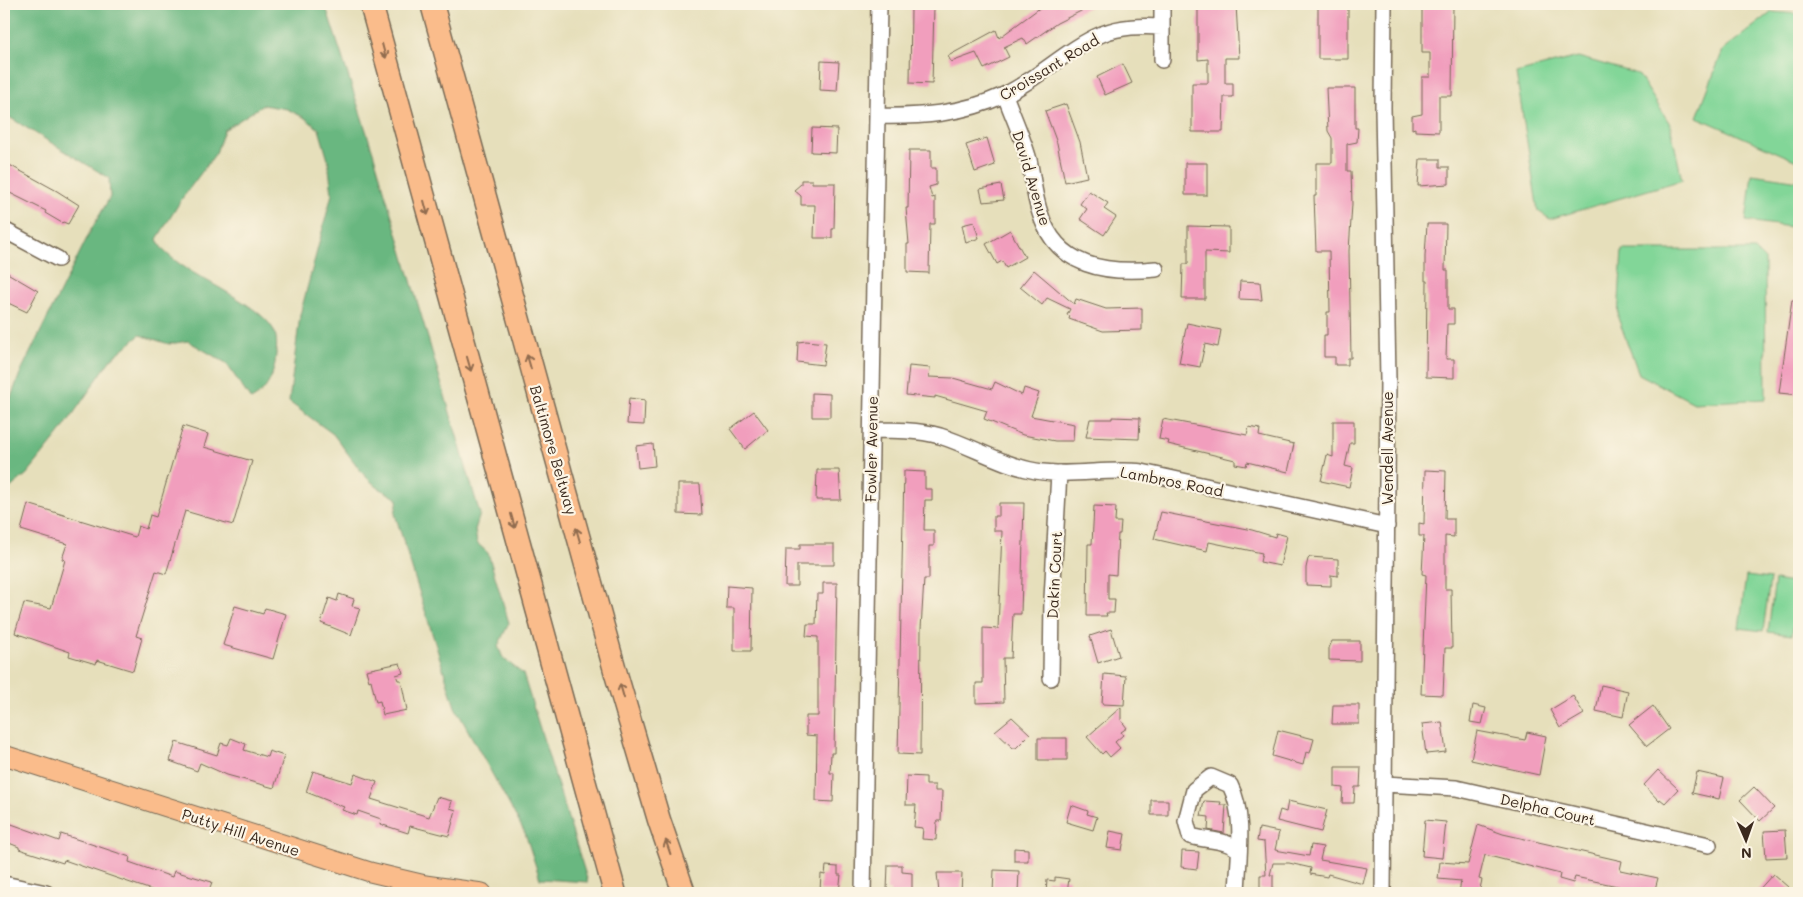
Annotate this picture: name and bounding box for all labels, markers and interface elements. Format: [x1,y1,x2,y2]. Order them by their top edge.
street label: Croissant Road [996,29,1102,105]
one-way arrow [380,42,389,58]
street label: David Avenue [1008,128,1056,228]
one-way arrow [422,199,432,215]
one-way arrow [524,354,534,370]
one-way arrow [465,356,475,372]
street label: Baltimore Beltway [526,383,582,517]
street label: Wendell Avenue [1377,391,1397,505]
street label: Fowler Avenue [860,396,882,502]
street label: Lambros Road [1119,461,1225,501]
one-way arrow [509,512,519,528]
one-way arrow [572,527,582,543]
street label: Dakin Court [1042,531,1066,619]
one-way arrow [616,684,626,700]
street label: Delpha Court [1498,788,1598,830]
street label: Putty Hill Avenue [180,804,302,860]
north arrow [1720,814,1770,864]
one-way arrow [663,839,673,855]
text: N [1741,844,1752,863]

